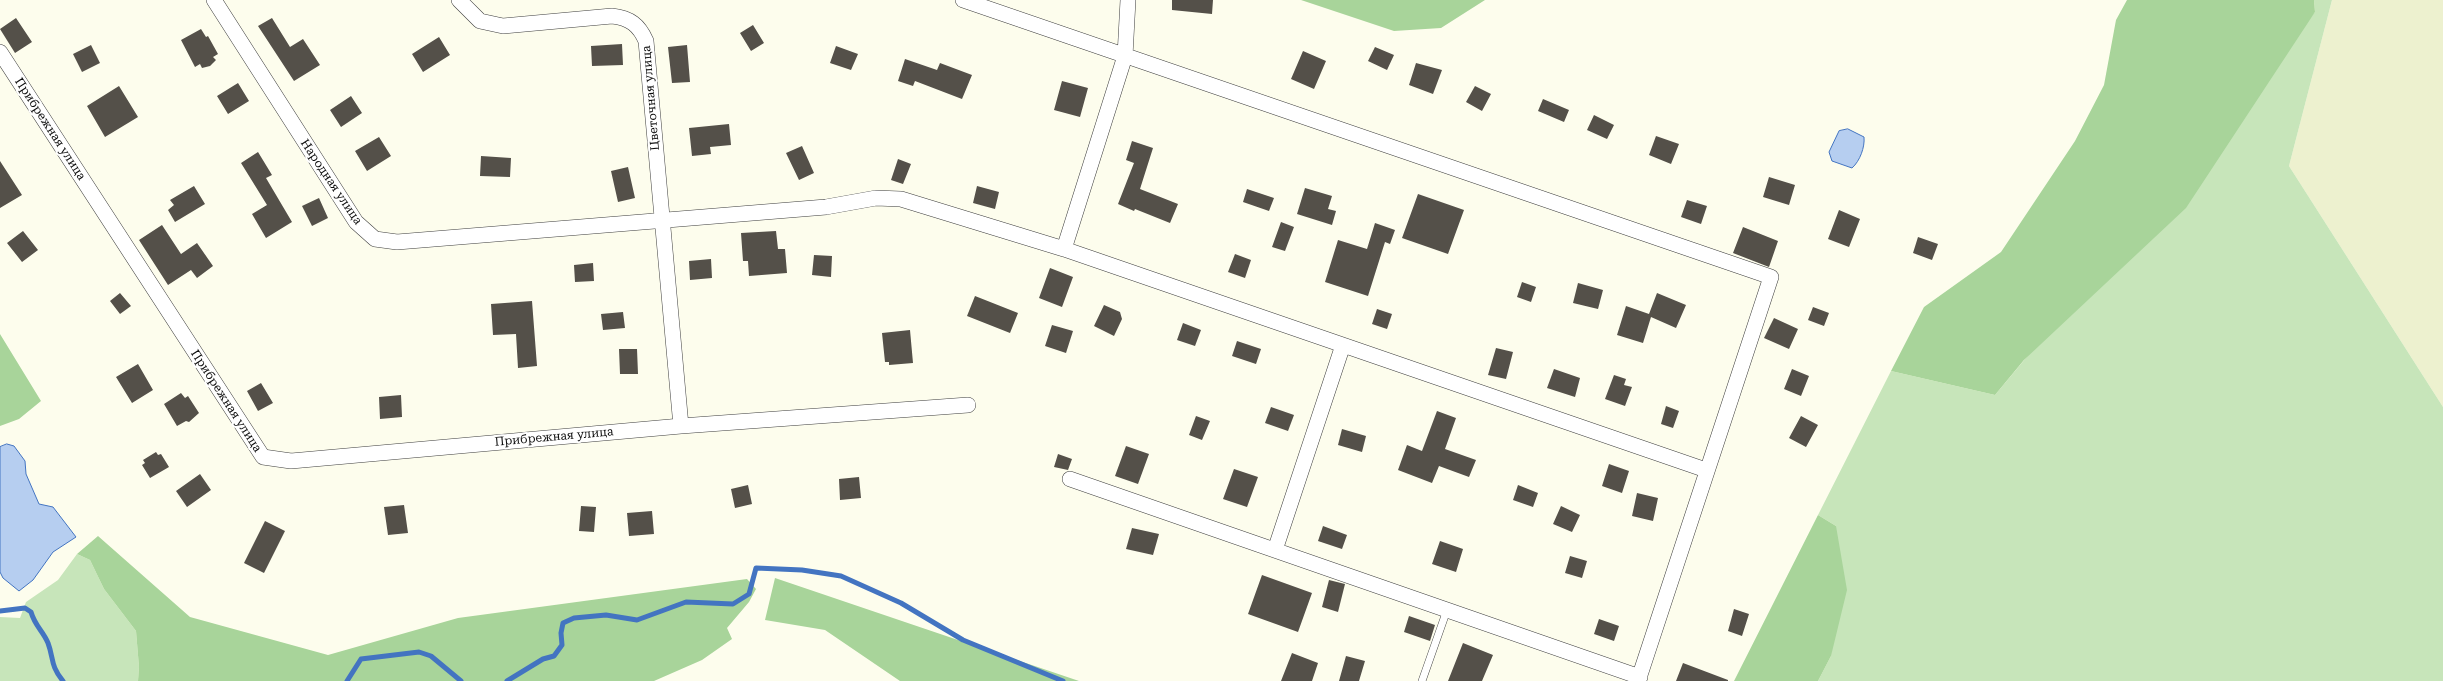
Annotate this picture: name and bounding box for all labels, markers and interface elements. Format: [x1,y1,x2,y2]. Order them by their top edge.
street label: Цветочная улица [639,45,663,151]
street label: Прибрежная улица [12,75,88,183]
street label: Народная улица [297,137,365,227]
street label: Прибрежная улица [188,347,264,455]
street label: Прибрежная улица [494,425,614,449]

